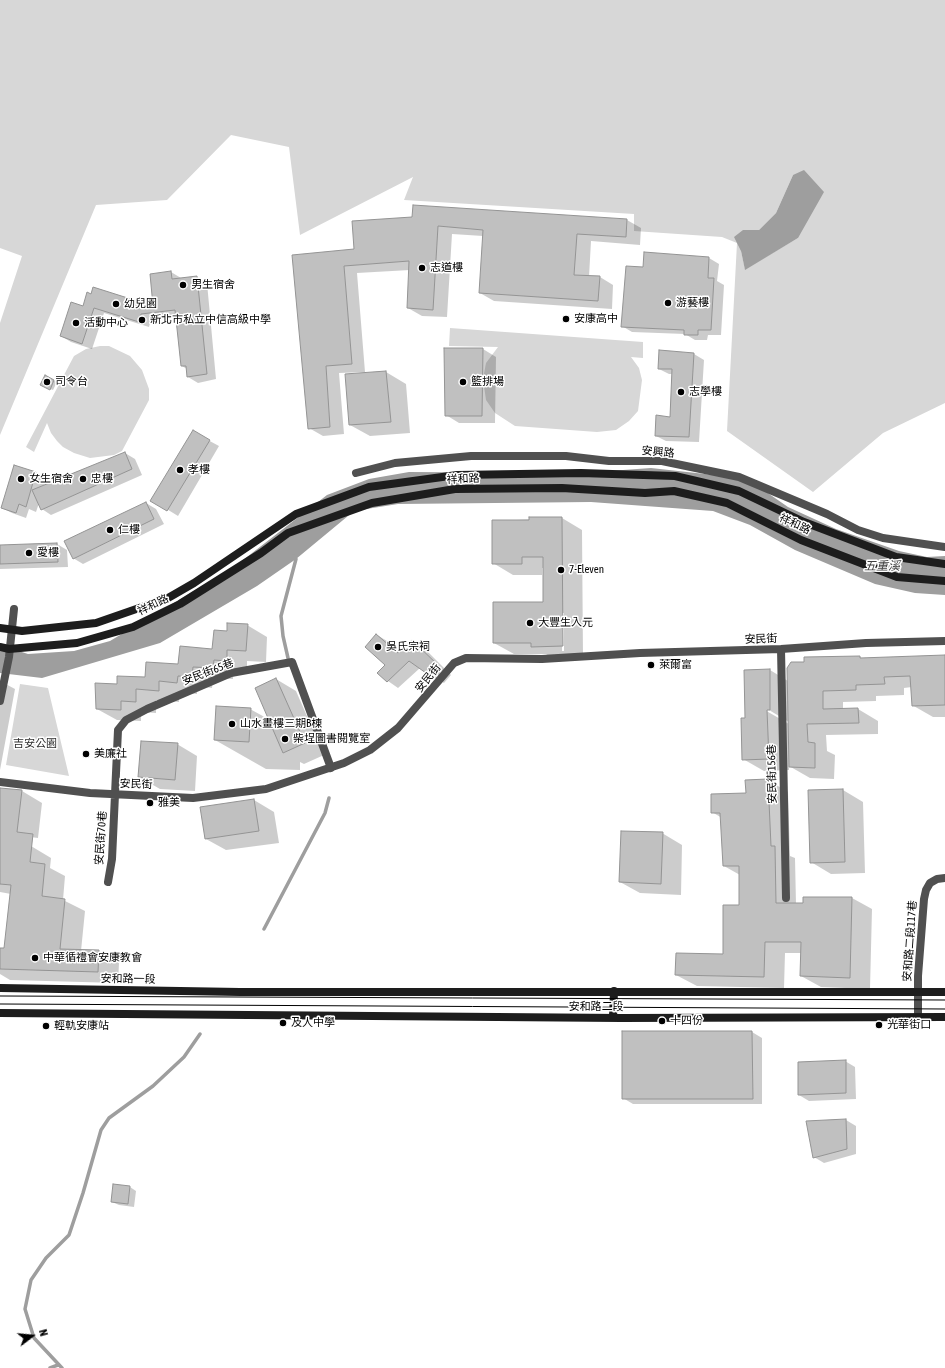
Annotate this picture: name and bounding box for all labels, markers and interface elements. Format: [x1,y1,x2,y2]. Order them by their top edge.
place label: 志道樓 [430,261,463,275]
marker: 志道樓 [417,263,427,273]
place label: 男生宿舍 [191,278,235,292]
marker: 男生宿舍 [178,280,188,290]
place label: 游藝樓 [676,296,709,310]
place label: 幼兒園 [124,297,157,311]
marker: 游藝樓 [663,298,673,308]
marker: 幼兒園 [111,299,121,309]
place label: 安康高中 [574,312,618,326]
place label: 新北市私立中信高級中學 [150,313,271,327]
marker: 安康高中 [561,314,571,324]
marker: 新北市私立中信高級中學 [137,315,147,325]
place label: 活動中心 [84,316,128,330]
marker: 活動中心 [71,318,81,328]
place label: 司令台 [55,375,88,389]
place label: 籃排場 [471,375,504,389]
marker: 司令台 [42,377,52,387]
marker: 籃排場 [458,377,468,387]
place label: 志學樓 [689,385,722,399]
marker: 志學樓 [676,387,686,397]
street label: 安興路 [641,444,675,460]
place label: 孝樓 [188,463,210,477]
marker: 孝樓 [175,465,185,475]
place label: 女生宿舍 [29,472,73,486]
place label: 忠樓 [91,472,113,486]
street label: 祥和路 [446,472,480,486]
marker: 女生宿舍 [16,474,26,484]
marker: 忠樓 [78,474,88,484]
street label: 祥和路 [777,511,813,537]
place label: 仁樓 [118,523,140,537]
marker: 仁樓 [105,525,115,535]
place label: 愛樓 [37,546,59,560]
marker: 愛樓 [24,548,34,558]
water label: 五重溪 [864,559,900,573]
place label: 7-Eleven [569,563,604,577]
marker: 7-Eleven [556,565,566,575]
street label: 祥和路 [135,592,171,618]
place label: 大豐生入元 [538,616,593,630]
marker: 大豐生入元 [525,618,535,628]
street label: 安民街 [744,632,778,646]
place label: 吳氏宗祠 [386,640,430,654]
marker: 吳氏宗祠 [373,642,383,652]
street label: 安民街65巷 [180,656,236,688]
place label: 萊爾富 [659,658,692,672]
marker: 萊爾富 [646,660,656,670]
street label: 安民街 [412,661,444,695]
place label: 山水畫樓三期B棟 [240,717,322,731]
marker: 山水畫樓三期B棟 [227,719,237,729]
place label: 柴埕圖書閱覽室 [293,732,370,746]
marker: 柴埕圖書閱覽室 [280,734,290,744]
park label: 吉安公園 [13,737,57,751]
street label: 安民街156巷 [765,744,779,804]
place label: 美廉社 [94,747,127,761]
marker: 美廉社 [81,749,91,759]
street label: 安民街 [119,777,153,791]
place label: 雅美 [158,796,180,810]
marker: 雅美 [145,798,155,808]
street label: 安民街70巷 [93,810,109,866]
street label: 安和路二段117巷 [901,900,919,982]
place label: 中華循禮會安康教會 [43,951,142,965]
marker: 中華循禮會安康教會 [30,953,40,963]
street label: 安和路一段 [100,972,156,986]
street label: 安和路二段 [569,1000,623,1014]
place label: 十四份 [670,1014,703,1028]
place label: 及人中學 [291,1016,335,1030]
marker: 十四份 [657,1016,667,1026]
marker: 及人中學 [278,1018,288,1028]
place label: 光華街口 [887,1018,931,1032]
place label: 輕軌安康站 [54,1019,109,1033]
marker: 光華街口 [874,1020,884,1030]
marker: 輕軌安康站 [41,1021,51,1031]
north arrow [12,1316,52,1356]
text: N [37,1328,50,1337]

